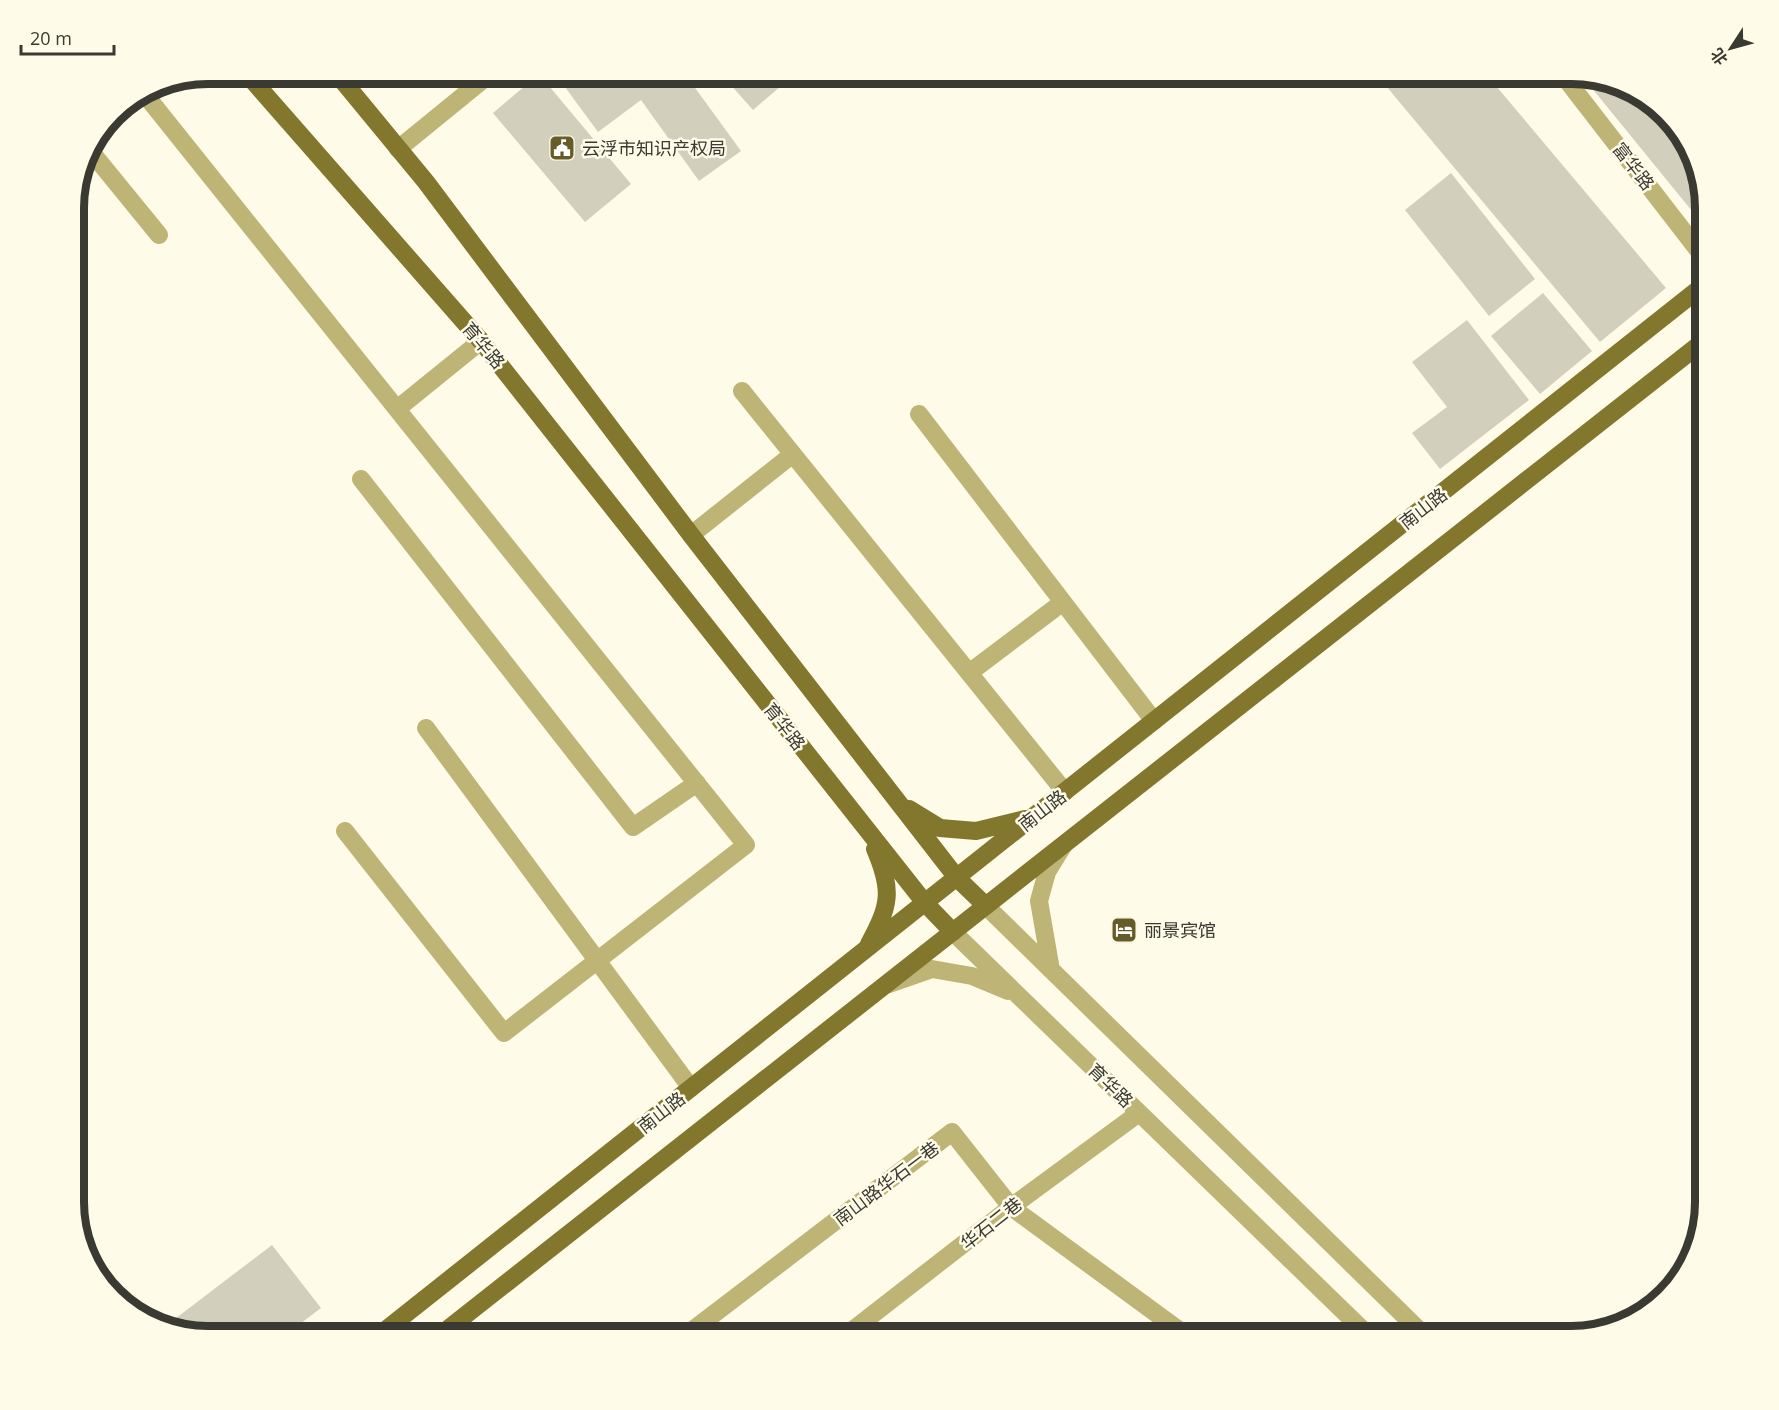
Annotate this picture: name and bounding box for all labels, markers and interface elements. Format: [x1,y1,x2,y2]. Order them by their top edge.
scale bar [21,18,114,56]
north arrow [1701,18,1761,78]
text: 20 m [30,26,72,50]
text: 北 [1705,44,1732,70]
public building icon: 云浮市知识产权局 [547,133,577,163]
place label: 云浮市知识产权局 [582,136,726,160]
street label: 富华路 [1608,137,1660,195]
street label: 育华路 [457,317,511,373]
street label: 南山路 [1394,482,1452,534]
street label: 育华路 [759,697,811,755]
street label: 南山路 [1013,784,1071,836]
hotel icon: 丽景宾馆 [1109,915,1139,945]
place label: 丽景宾馆 [1144,918,1216,942]
street label: 育华路 [1083,1058,1139,1112]
street label: 南山路 [632,1086,690,1138]
street label: 南山路华石一巷 [828,1136,944,1230]
street label: 华石二巷 [955,1191,1027,1255]

